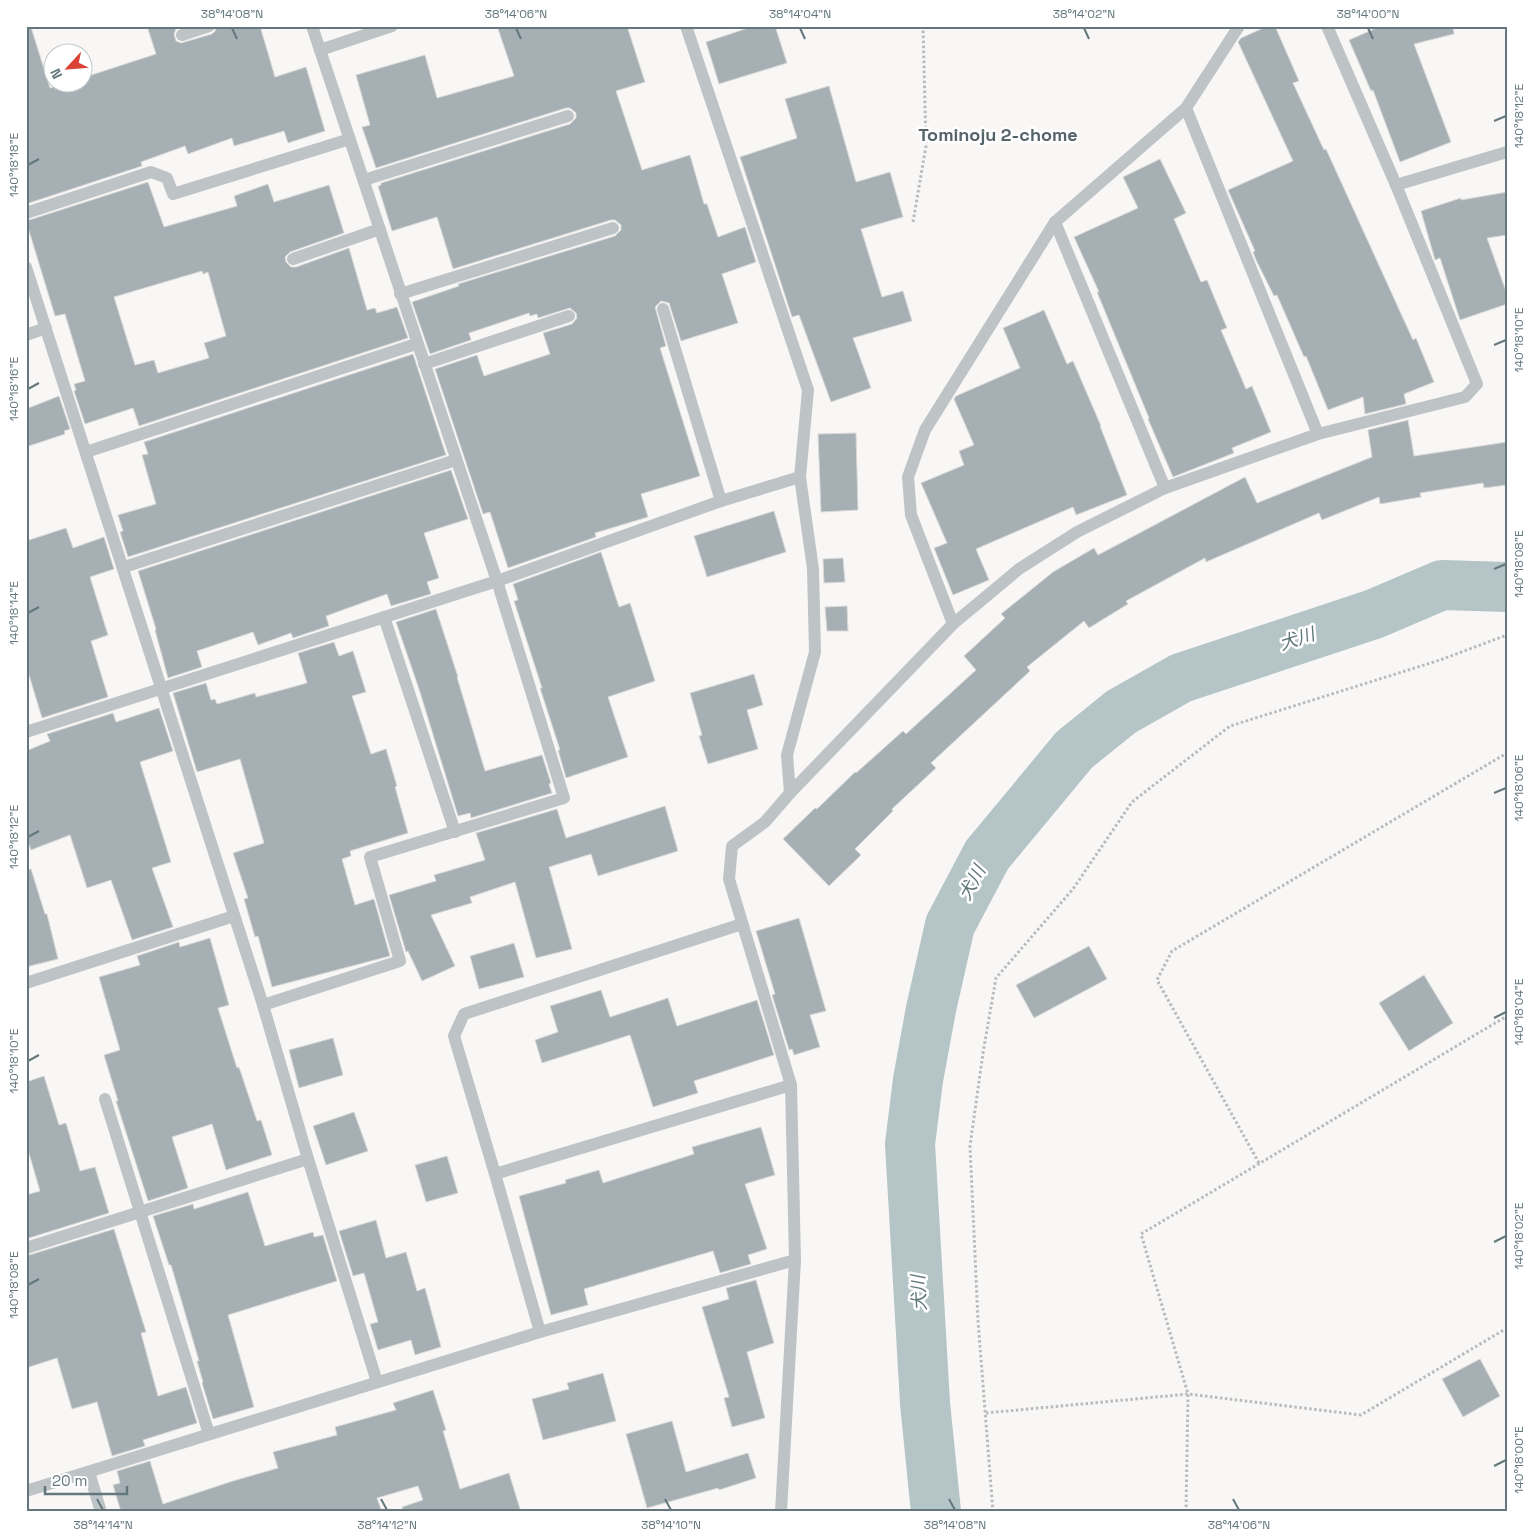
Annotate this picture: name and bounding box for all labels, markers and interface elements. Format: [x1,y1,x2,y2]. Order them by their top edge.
text: 38°14'08"N [201,6,263,22]
text: 38°14'06"N [485,6,547,22]
text: 38°14'04"N [769,6,831,22]
text: 38°14'02"N [1053,6,1115,22]
text: 38°14'00"N [1337,6,1399,22]
north arrow [42,42,92,92]
text: N [46,66,66,82]
text: 140°18'12"E [1511,84,1527,148]
district label: Tominoju 2-chome [918,123,1078,146]
text: 140°18'18"E [6,132,22,197]
text: 140°18'10"E [1511,307,1527,372]
text: 140°18'16"E [6,357,22,421]
text: 140°18'08"E [1511,530,1527,598]
text: 140°18'14"E [6,581,22,645]
water label: 犬川 [1276,621,1319,655]
text: 140°18'06"E [1511,754,1527,822]
text: 140°18'12"E [6,805,22,869]
water label: 犬川 [953,860,991,904]
text: 140°18'04"E [1511,978,1527,1045]
text: 140°18'10"E [6,1028,22,1093]
text: 140°18'02"E [1511,1202,1527,1270]
text: 140°18'08"E [6,1251,22,1319]
water label: 犬川 [906,1272,931,1312]
text: 140°18'00"E [1511,1426,1527,1494]
scale bar [45,1463,128,1495]
text: 20 m [52,1471,87,1490]
text: 38°14'14"N [73,1517,133,1533]
text: 38°14'12"N [357,1517,417,1533]
text: 38°14'10"N [641,1517,701,1533]
text: 38°14'08"N [924,1517,986,1533]
text: 38°14'06"N [1208,1517,1270,1533]

